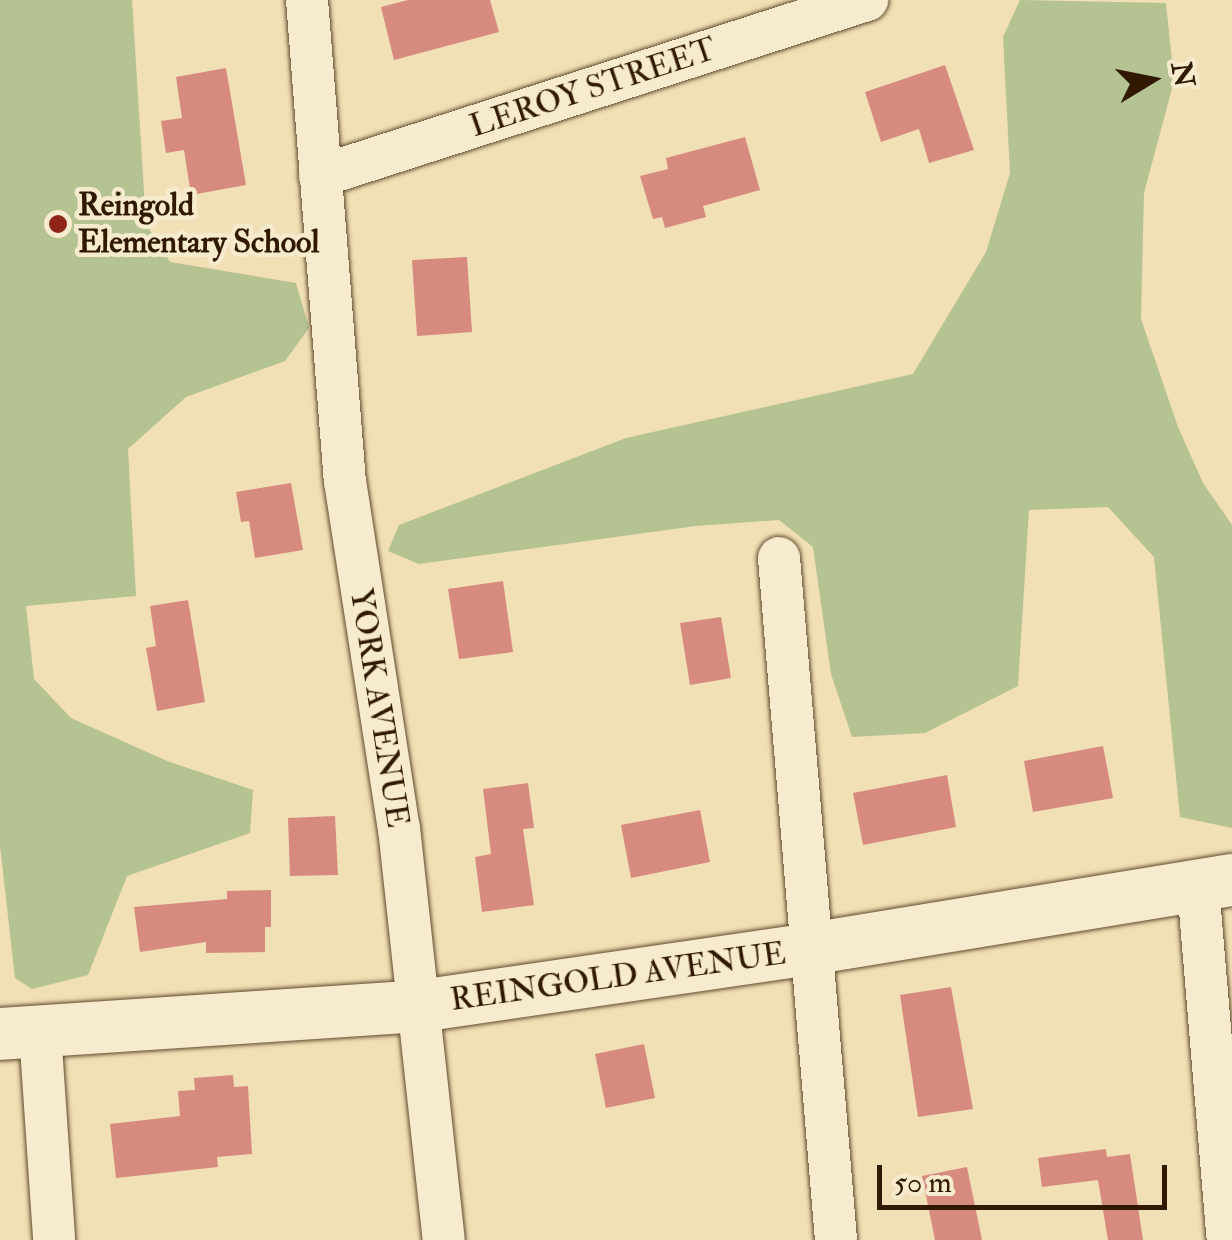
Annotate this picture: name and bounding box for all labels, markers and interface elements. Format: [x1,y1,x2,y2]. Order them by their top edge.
street label: LEROY STREET [465,30,721,146]
north arrow [1102,30,1202,130]
text: N [1163,59,1201,90]
place label: Reingold Elementary School [78,187,320,262]
marker: Reingold Elementary School [47,213,69,235]
street label: YORK AVENUE [341,586,417,830]
street label: REINGOLD AVENUE [448,934,788,1020]
scale bar [882,1145,1172,1207]
text: 50 m [894,1164,952,1201]

